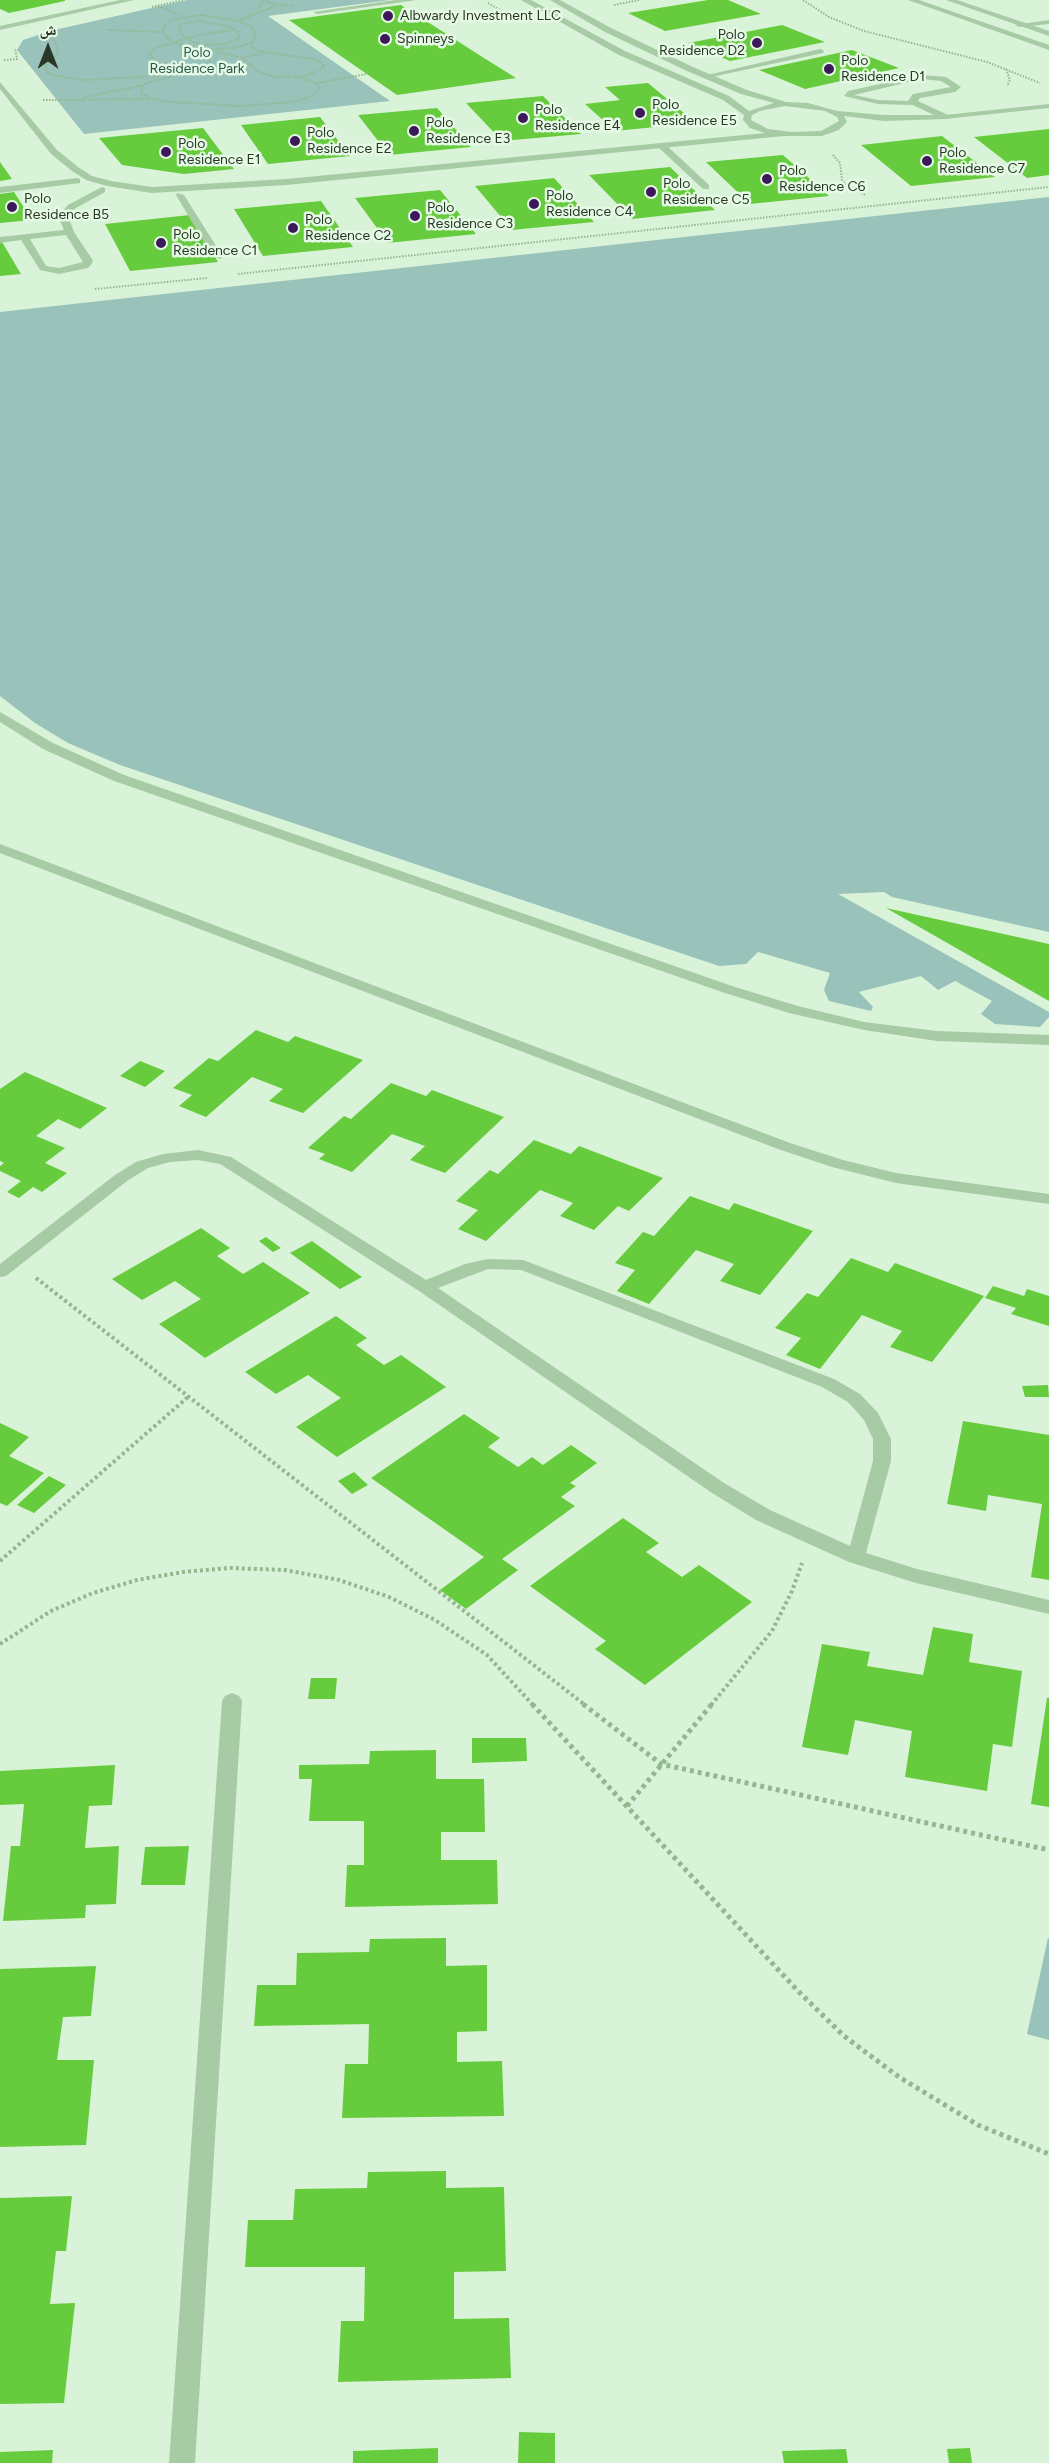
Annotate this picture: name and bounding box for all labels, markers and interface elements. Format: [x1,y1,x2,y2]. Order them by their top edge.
place label: Albwardy Investment LLC [400,8,561,24]
marker: Albwardy Investment LLC [381,9,395,23]
north arrow [18,18,78,78]
text: ش [40,20,56,39]
place label: Polo Residence D2 [659,27,745,60]
place label: Spinneys [397,31,454,47]
marker: Spinneys [378,32,392,46]
marker: Polo Residence D2 [750,36,764,50]
park label: Polo Residence Park [149,45,245,78]
place label: Polo Residence D1 [841,53,925,86]
marker: Polo Residence D1 [822,62,836,76]
place label: Polo Residence E5 [652,97,737,130]
place label: Polo Residence E4 [535,102,620,134]
marker: Polo Residence E5 [633,106,647,120]
marker: Polo Residence E4 [516,111,530,125]
place label: Polo Residence E3 [426,115,510,148]
marker: Polo Residence E3 [407,124,421,138]
place label: Polo Residence E2 [307,125,392,158]
marker: Polo Residence E2 [288,134,302,148]
place label: Polo Residence E1 [178,136,261,168]
marker: Polo Residence E1 [159,145,173,159]
place label: Polo Residence C7 [939,145,1025,178]
marker: Polo Residence C7 [920,154,934,168]
place label: Polo Residence C6 [779,163,866,196]
marker: Polo Residence C6 [760,172,774,186]
place label: Polo Residence C5 [663,176,750,208]
marker: Polo Residence C5 [644,185,658,199]
place label: Polo Residence C4 [546,188,633,220]
place label: Polo Residence B5 [24,191,109,224]
marker: Polo Residence C4 [527,197,541,211]
marker: Polo Residence B5 [5,200,19,214]
place label: Polo Residence C3 [427,200,513,232]
marker: Polo Residence C3 [408,209,422,223]
place label: Polo Residence C2 [305,212,391,244]
marker: Polo Residence C2 [286,221,300,235]
place label: Polo Residence C1 [173,227,257,260]
marker: Polo Residence C1 [154,236,168,250]

